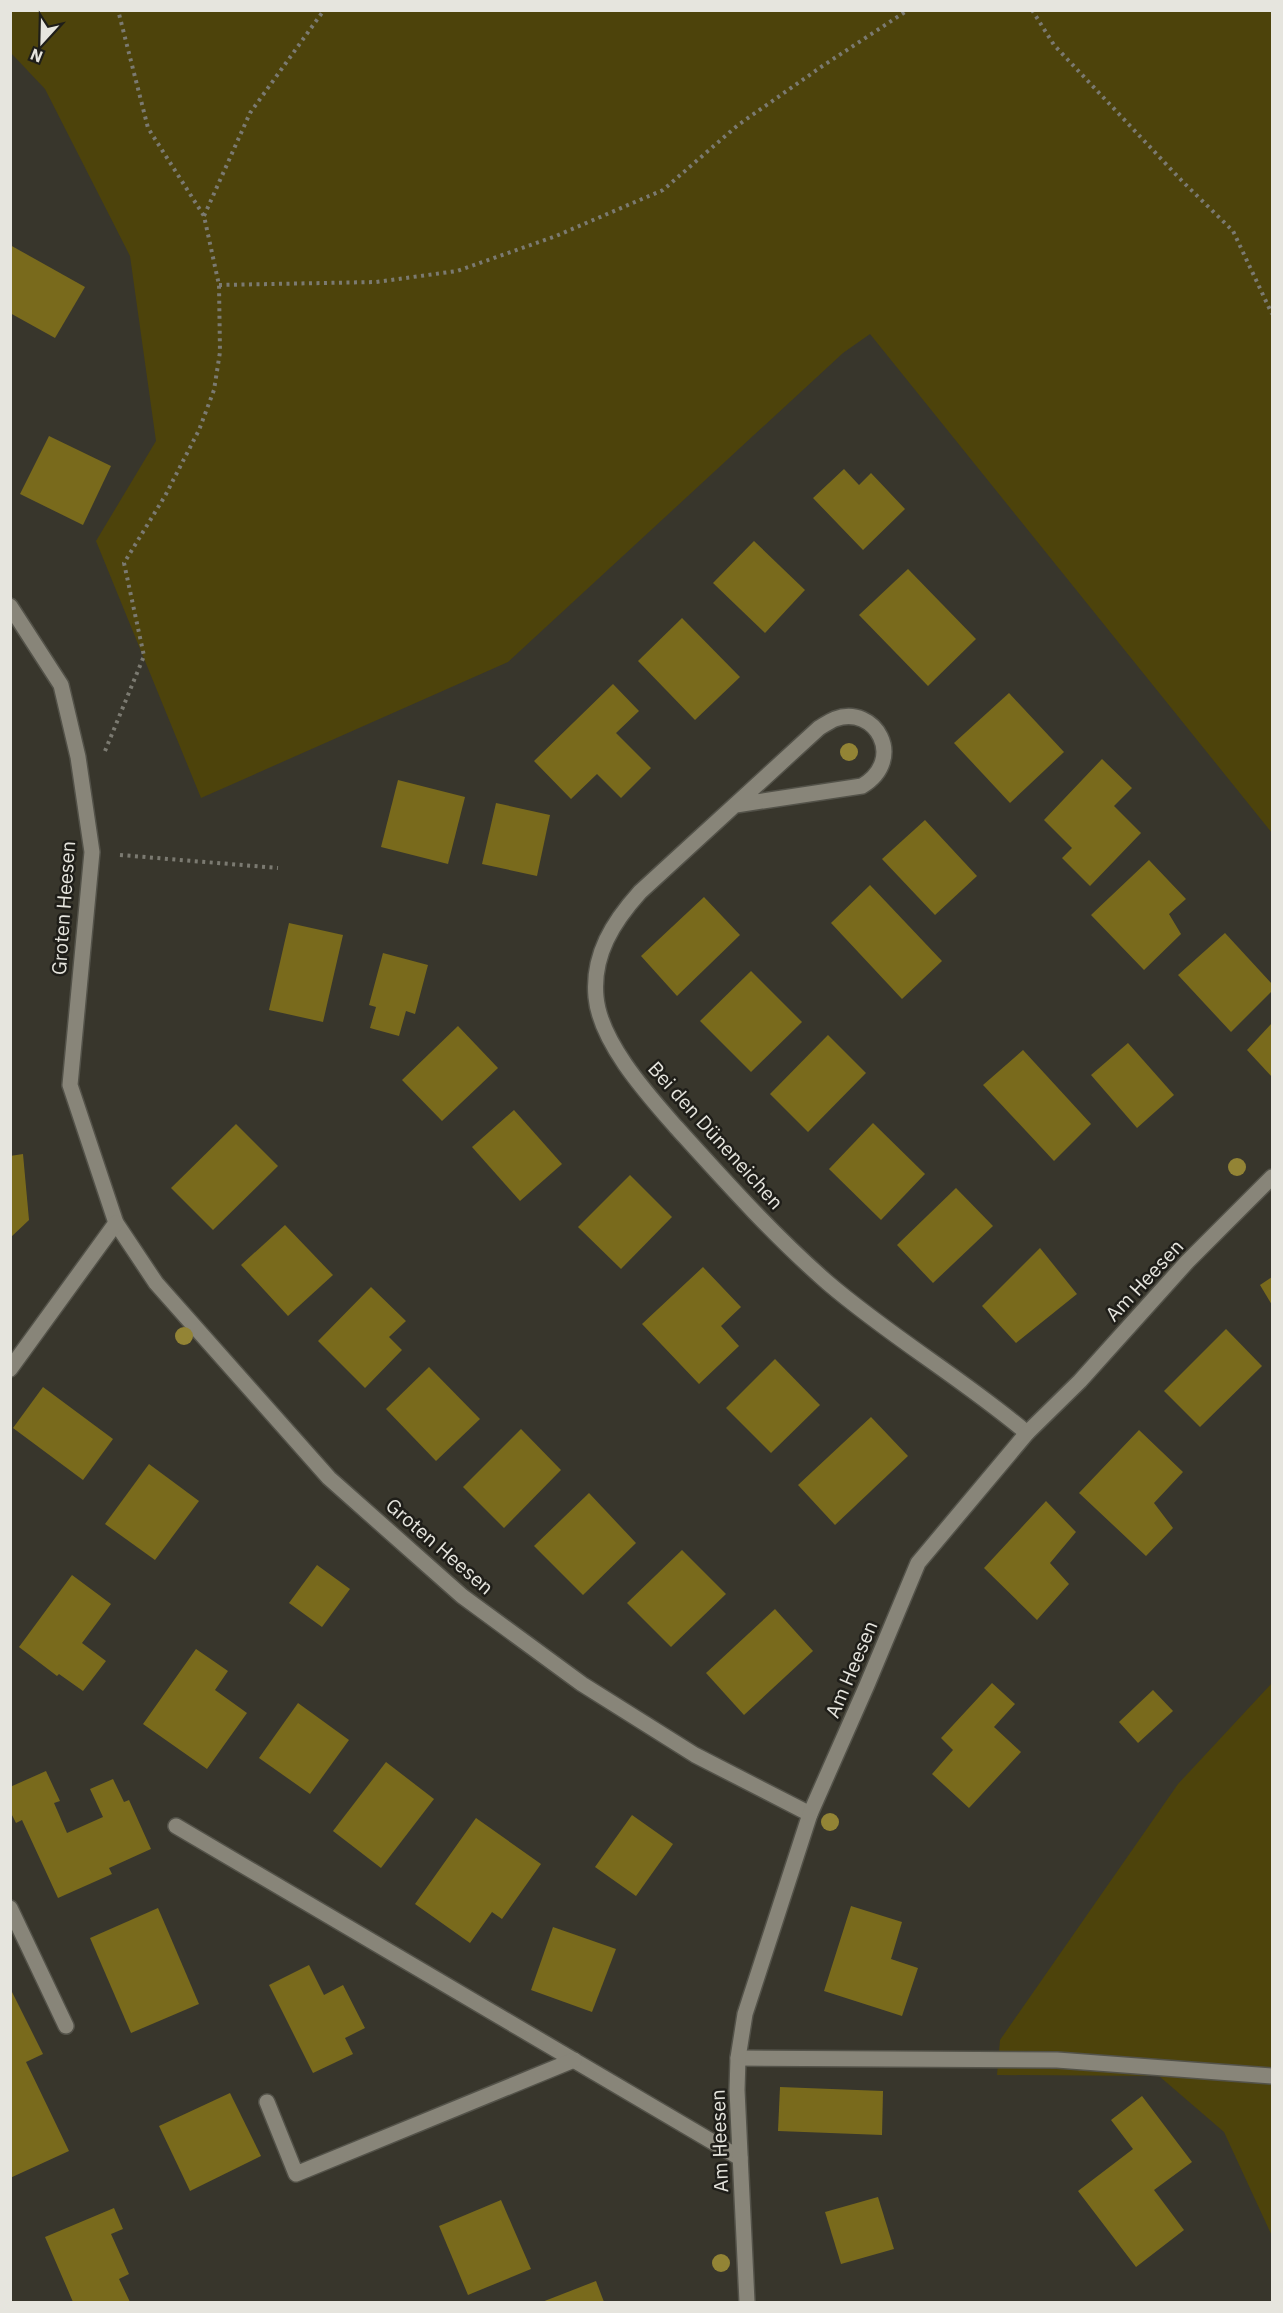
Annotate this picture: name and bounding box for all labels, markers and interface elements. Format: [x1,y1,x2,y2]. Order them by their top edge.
north arrow [12,12,72,72]
text: N [27,44,46,67]
street label: Groten Heesen [45,840,81,976]
street label: Bei den Düneneichen [642,1055,790,1215]
street label: Am Heesen [1099,1233,1189,1327]
street label: Groten Heesen [380,1492,500,1600]
street label: Am Heesen [818,1616,884,1722]
street label: Am Heesen [704,2089,734,2193]

